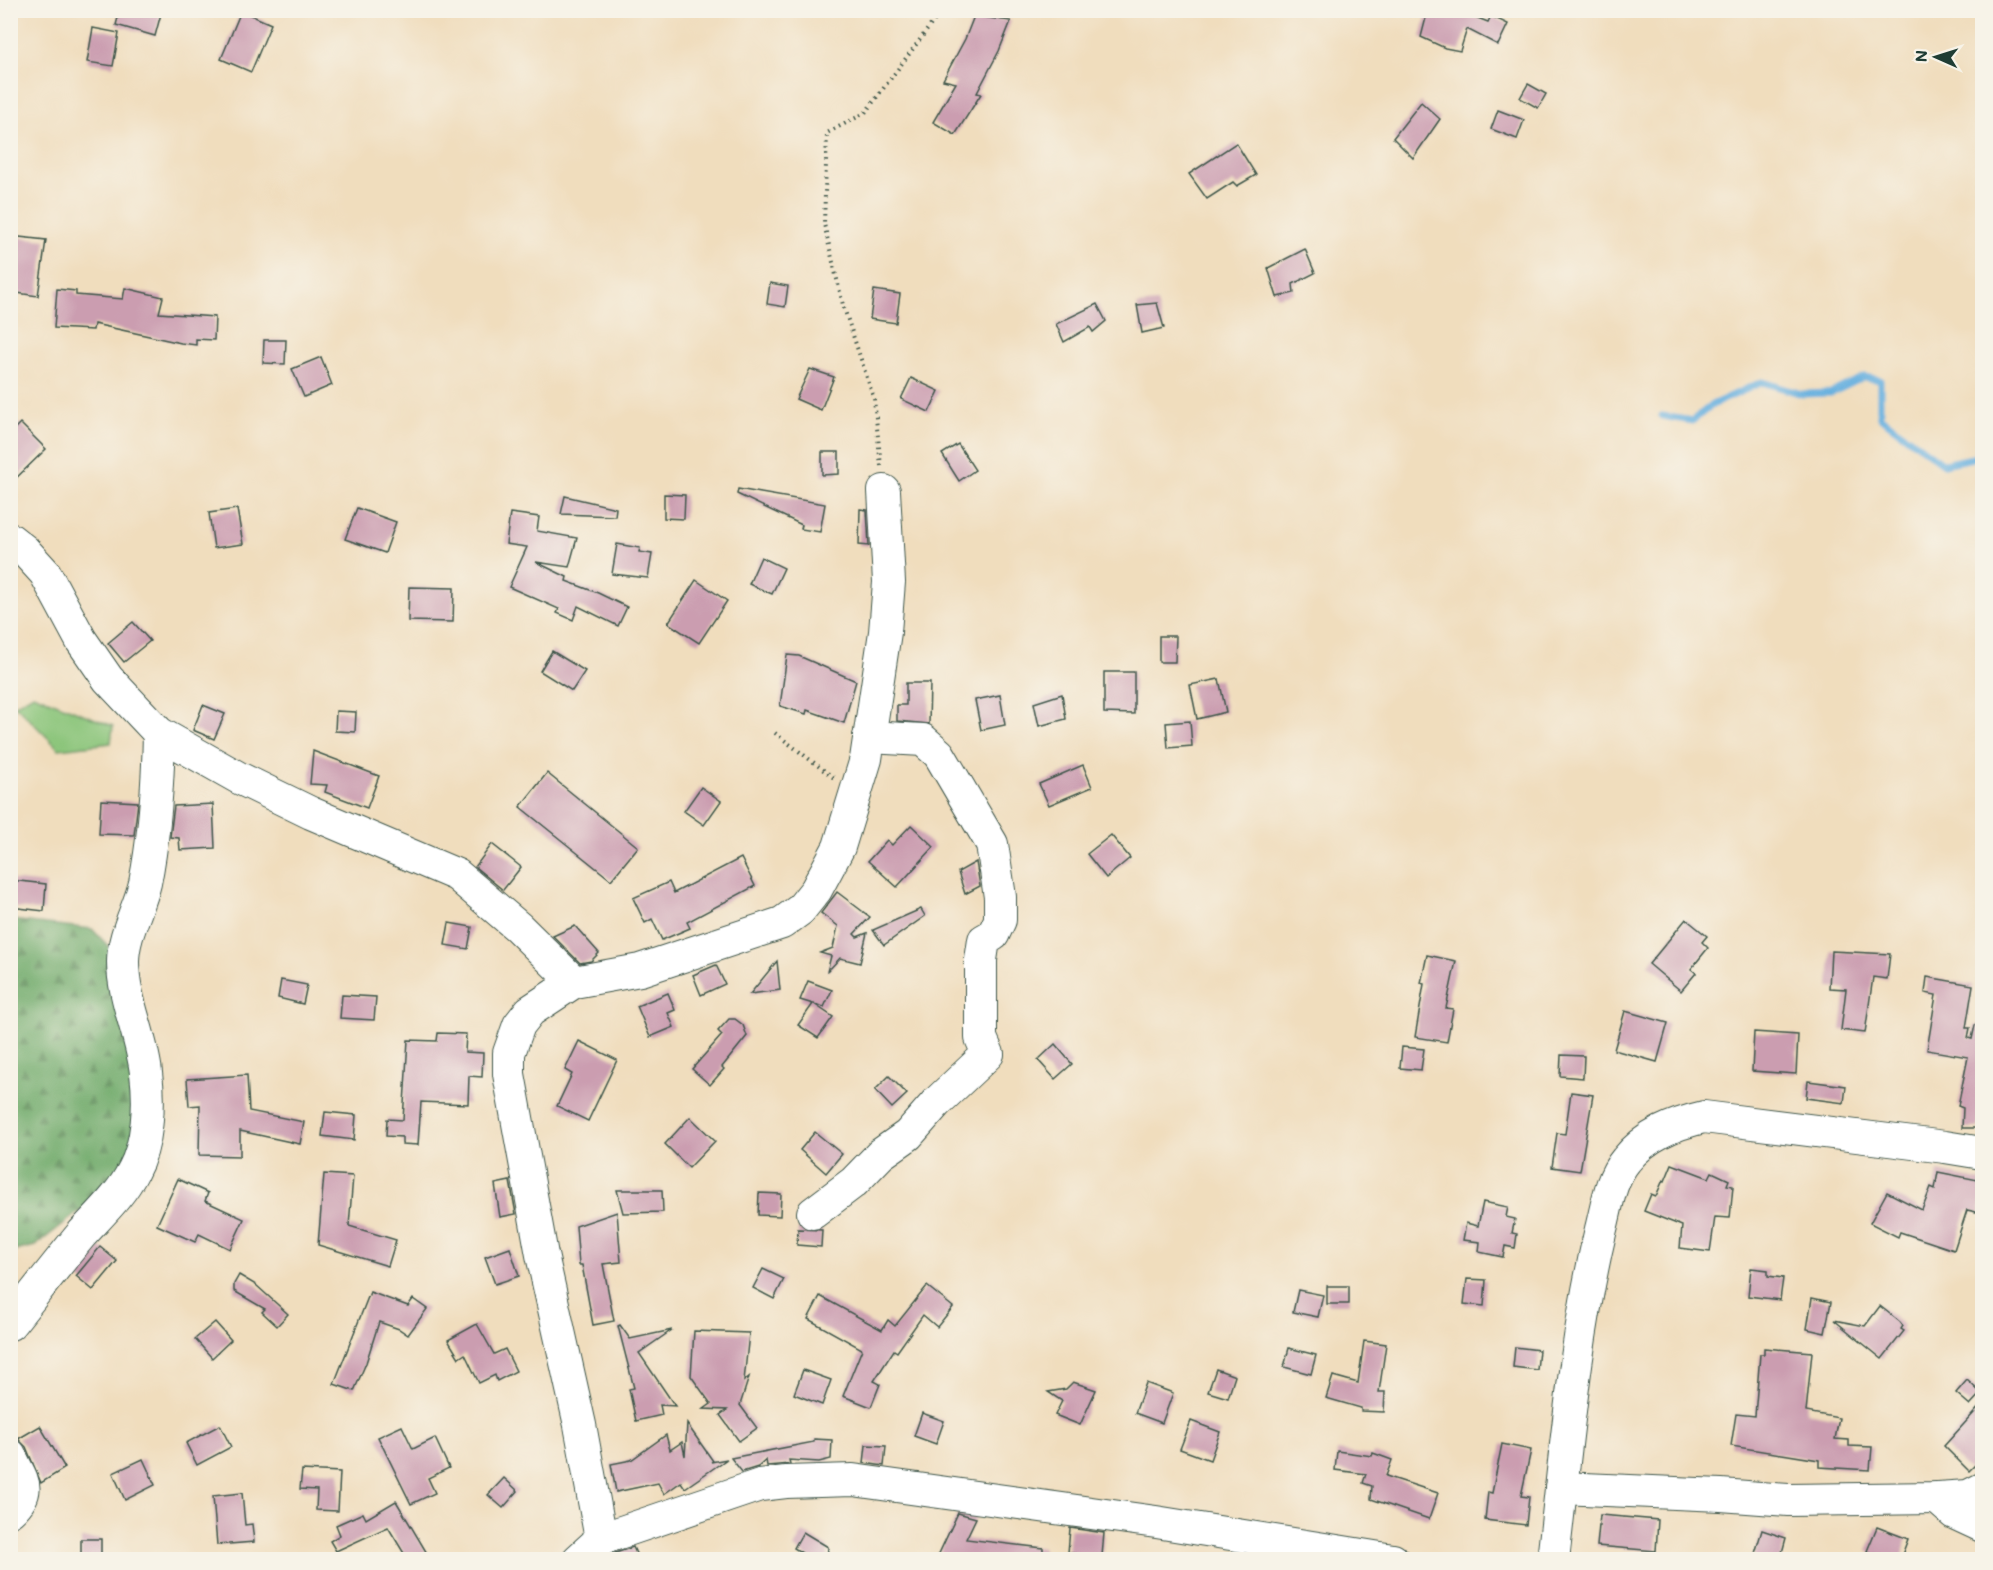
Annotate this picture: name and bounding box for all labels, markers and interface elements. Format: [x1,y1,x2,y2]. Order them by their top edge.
north arrow [1906,27,1966,87]
text: N [1910,50,1931,63]

